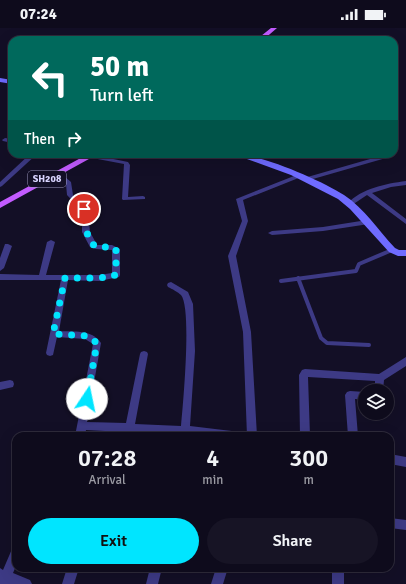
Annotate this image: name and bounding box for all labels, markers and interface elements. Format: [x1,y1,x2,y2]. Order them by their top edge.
text: 07:24 [20,5,57,23]
text: 50 m [90,50,149,84]
icon: left [24,52,76,104]
text: Turn left [90,84,153,106]
icon: right [63,128,85,150]
text: Then [24,130,55,148]
road number: SH208 [28,171,66,187]
pin [67,192,101,226]
icon: arrive [73,198,95,220]
position arrow [66,378,108,420]
map controls [358,384,394,420]
button: layers [358,384,394,420]
text: 07:28 [78,443,136,473]
text: 4 [206,443,219,473]
text: 300 [289,443,328,473]
text: Arrival [88,472,126,488]
text: min [202,472,223,488]
text: m [303,472,314,488]
button: Exit [28,518,199,564]
button: Share [207,518,378,564]

